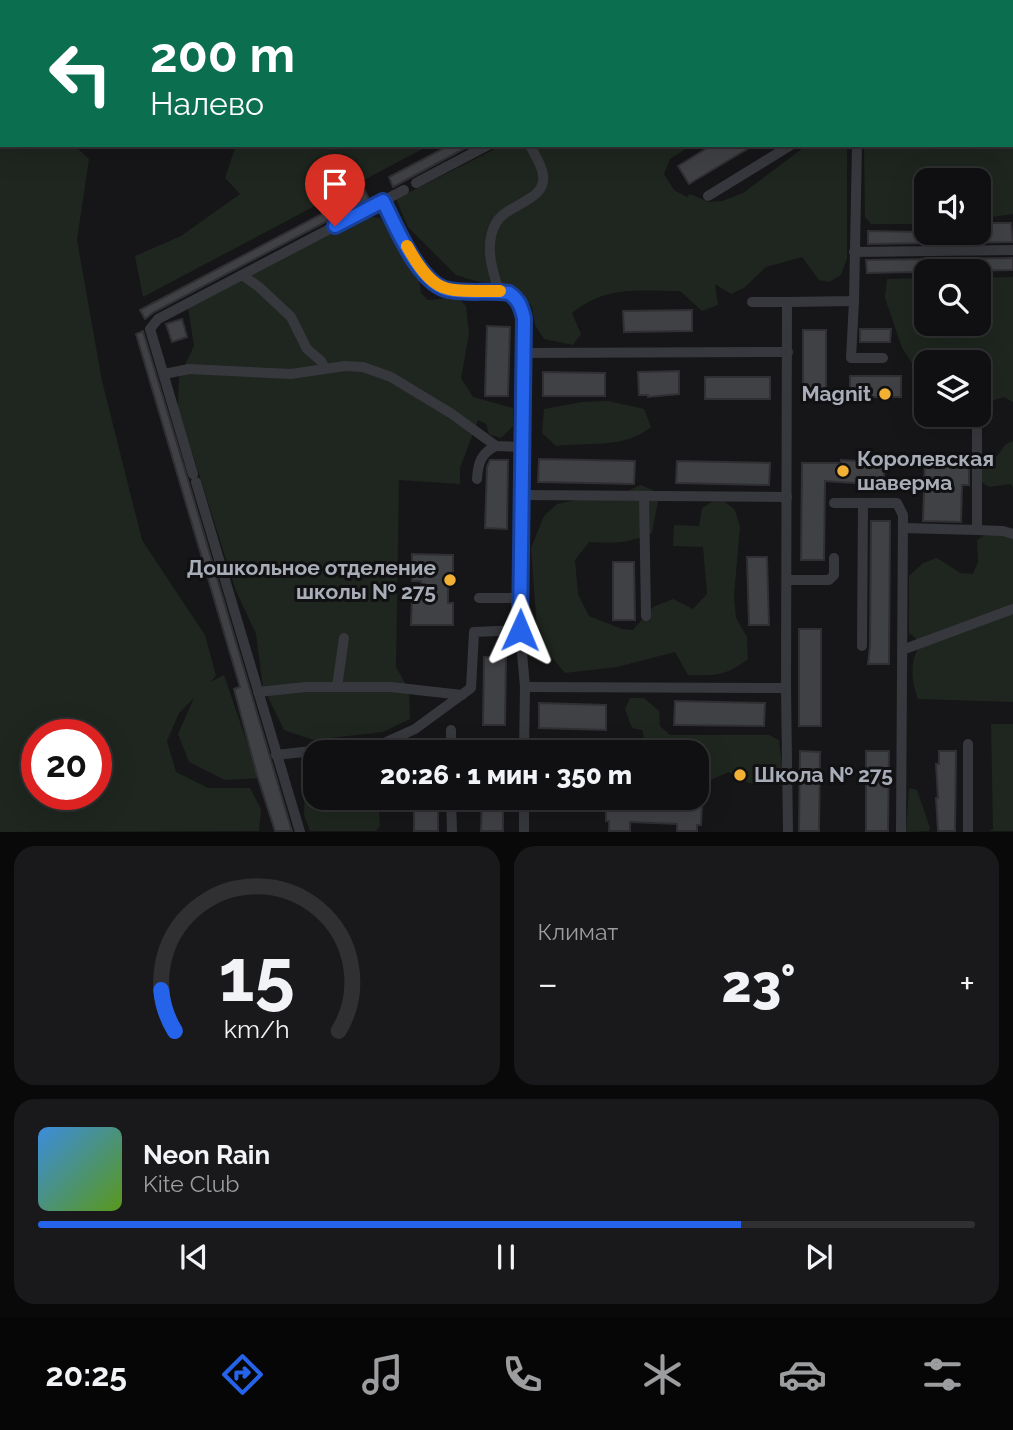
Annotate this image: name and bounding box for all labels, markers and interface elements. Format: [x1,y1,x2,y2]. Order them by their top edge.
text: 200 m [150,26,295,83]
icon: left [35,28,126,119]
text: Налево [150,85,264,122]
pin [305,154,365,226]
icon: arrive [316,165,354,203]
map controls [914,168,991,427]
button: sound [914,168,991,245]
button: search [914,259,991,336]
button: layers [914,350,991,427]
place label: Magnit [801,381,871,406]
marker: Magnit [877,386,893,402]
place label: Королевская шаверма [857,446,994,495]
marker: Королевская шаверма [835,463,851,479]
place label: Дошкольное отделение школы № 275 [187,555,436,604]
marker: Дошкольное отделение школы № 275 [442,572,458,588]
position arrow [483,593,557,667]
speed limit sign: 20 [21,719,112,810]
text: 20:26 · 1 мин · 350 m [380,760,632,790]
place label: Школа № 275 [754,762,893,787]
marker: Школа № 275 [732,767,748,783]
text: Климат [538,918,618,945]
text: 15 [219,934,295,1019]
text: 23° [721,953,796,1014]
text: − [538,961,558,1006]
text: + [959,961,975,1006]
text: km/h [224,1014,290,1044]
text: Neon Rain [143,1140,270,1170]
text: Kite Club [143,1170,240,1197]
icon: previous [175,1238,213,1276]
icon: pause [487,1238,525,1276]
icon: next [800,1238,838,1276]
icon: directions [218,1350,267,1399]
icon: music [358,1350,407,1399]
icon: phone [498,1350,547,1399]
icon: climate [638,1350,687,1399]
icon: car [778,1350,827,1399]
icon: filters [918,1350,967,1399]
text: 20:25 [46,1356,127,1393]

